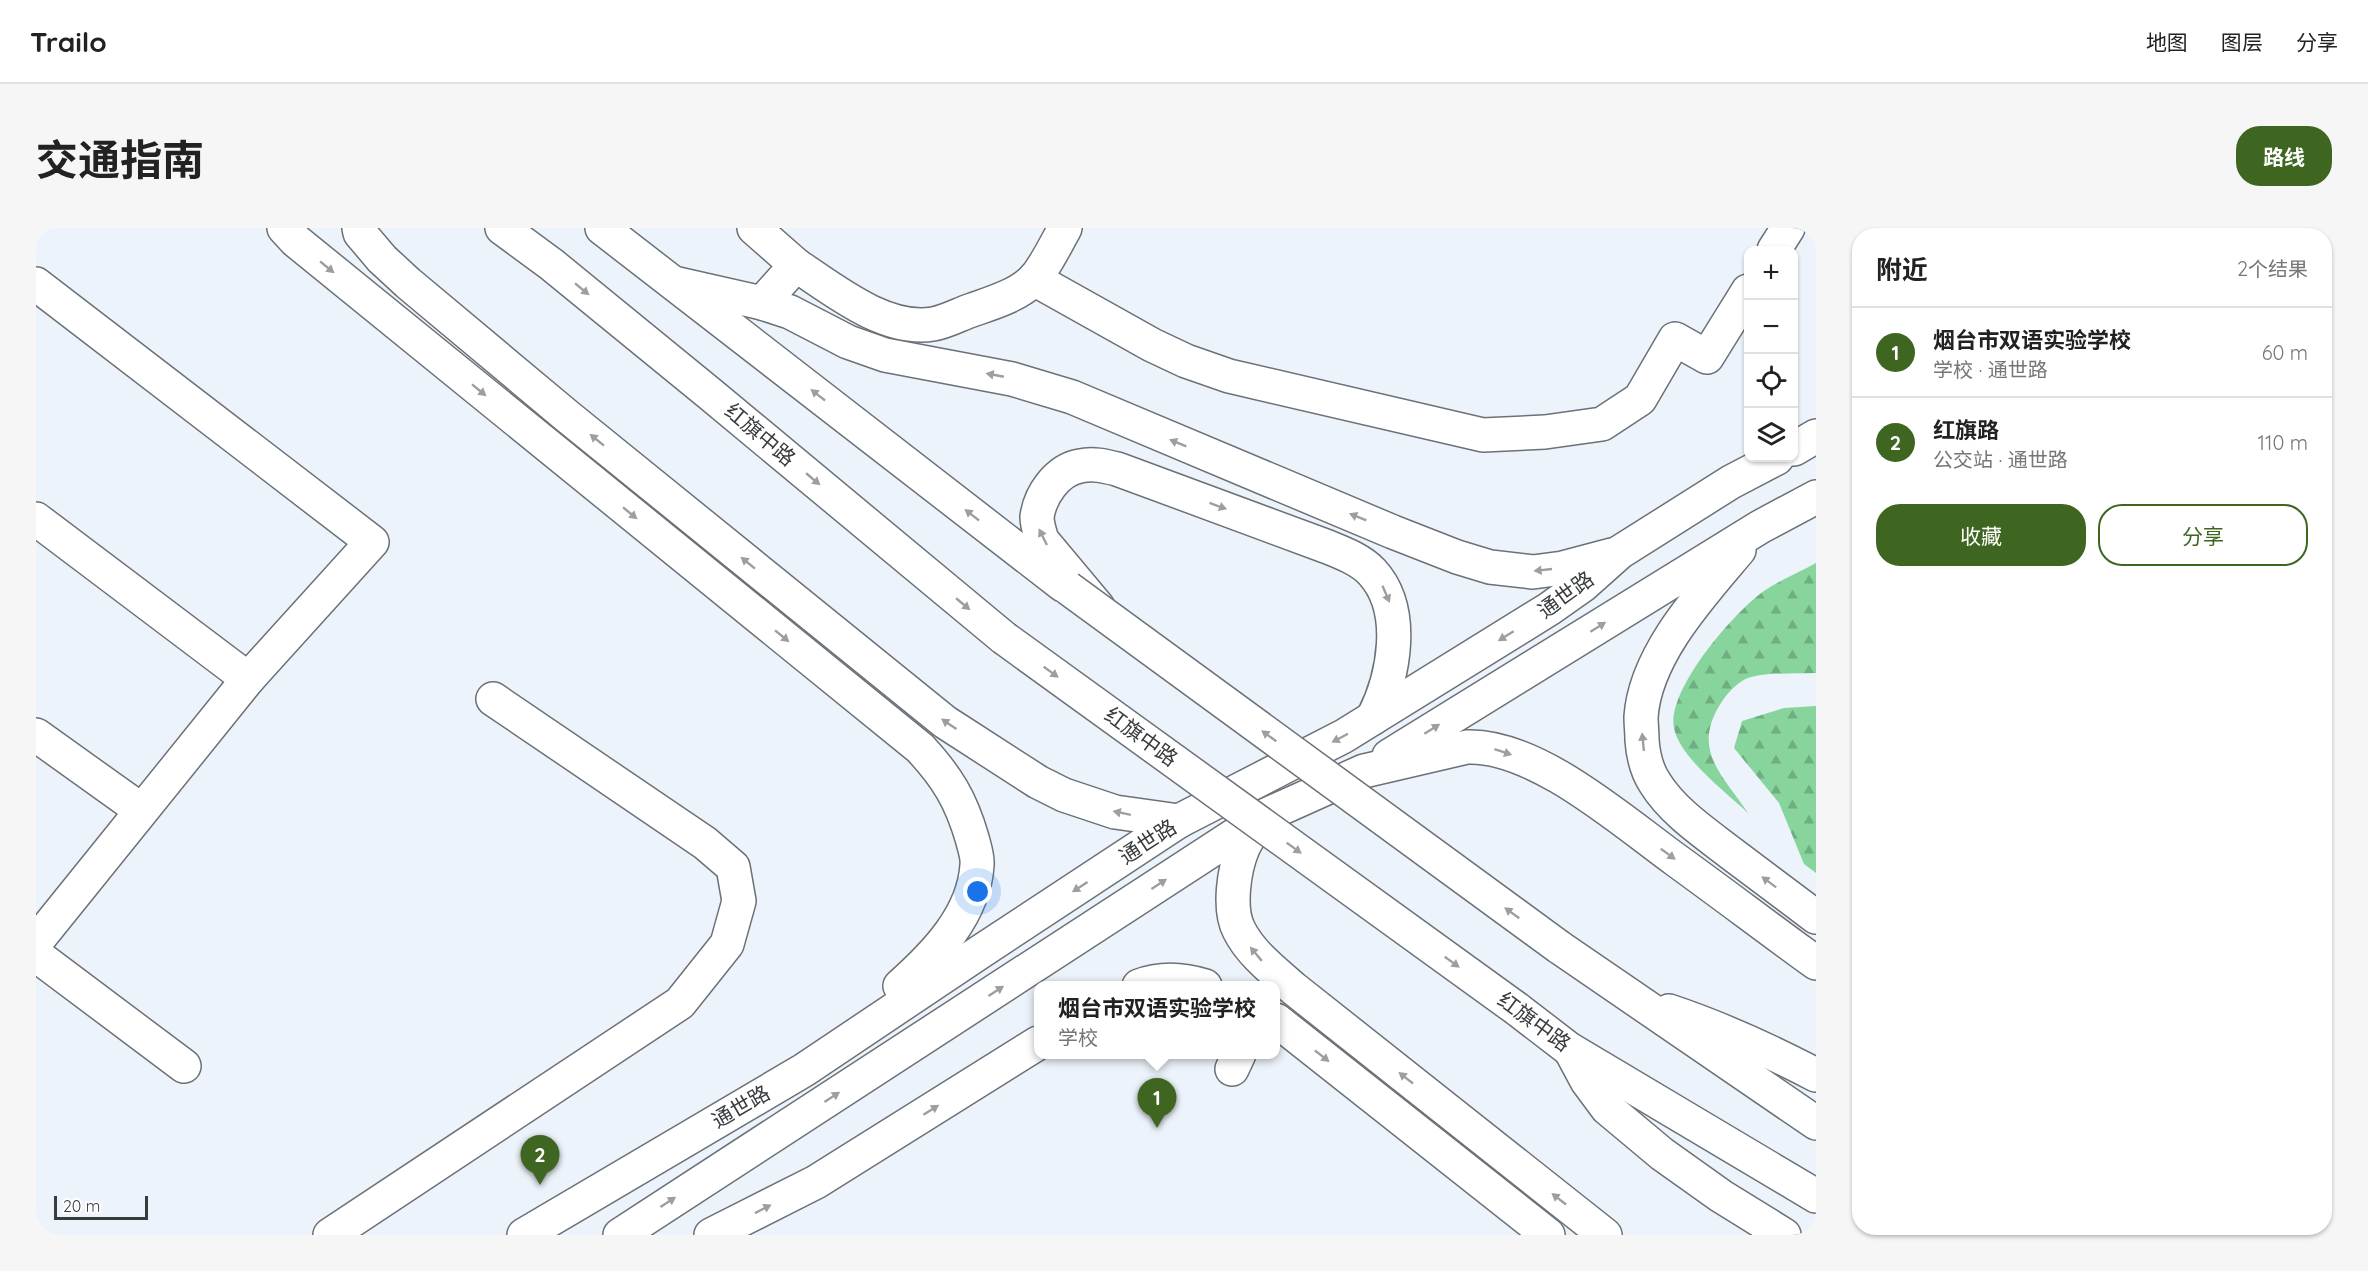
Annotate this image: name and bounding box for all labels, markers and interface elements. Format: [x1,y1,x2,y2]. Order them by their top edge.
text: Trailo [30,24,107,59]
text: 地图 [2146,29,2188,55]
text: 图层 [2221,29,2263,55]
text: 分享 [2296,29,2338,55]
button: 路线 [2236,126,2332,186]
text: 交通指南 [36,133,204,186]
map controls [1744,246,1798,462]
button: + [1744,246,1798,300]
text: 附近 [1876,253,1928,286]
text: 2个结果 [2237,256,2308,281]
one-way arrow [320,260,335,273]
one-way arrow [574,282,589,295]
button: − [1744,300,1798,354]
text: 烟台市双语实验学校 [1933,326,2131,354]
text: 1 [1892,340,1899,365]
text: 60 m [2262,340,2308,365]
button: locate [1744,354,1798,408]
text: 学校 · 通世路 [1933,357,2048,382]
one-way arrow [986,371,1005,380]
one-way arrow [471,383,486,396]
one-way arrow [810,388,826,401]
street label: 红旗中路 [720,397,801,471]
button: layers [1744,408,1798,462]
text: 红旗路 [1933,416,1999,444]
text: 2 [1890,430,1901,455]
text: 110 m [2258,430,2308,455]
one-way arrow [590,434,605,447]
one-way arrow [1169,438,1187,447]
text: 公交站 · 通世路 [1933,447,2068,472]
one-way arrow [805,473,821,486]
one-way arrow [1209,501,1227,511]
button: 收藏 [1876,504,2086,566]
button: 分享 [2098,504,2308,566]
one-way arrow [622,506,638,519]
one-way arrow [964,510,979,522]
one-way arrow [1349,512,1367,521]
one-way arrow [1038,528,1048,546]
one-way arrow [741,557,756,569]
street label: 通世路 [1532,565,1599,623]
one-way arrow [1534,566,1553,575]
one-way arrow [1381,586,1391,604]
one-way arrow [955,597,970,610]
one-way arrow [1590,621,1606,632]
one-way arrow [774,629,789,641]
one-way arrow [1498,630,1514,641]
one-way arrow [1043,666,1059,678]
street label: 红旗中路 [1100,701,1183,771]
one-way arrow [941,719,958,730]
one-way arrow [1424,724,1440,735]
one-way arrow [1261,730,1277,742]
one-way arrow [1638,732,1648,751]
one-way arrow [1331,733,1348,743]
one-way arrow [1494,748,1512,757]
one-way arrow [1112,808,1131,817]
street label: 通世路 [1114,813,1181,869]
one-way arrow [1286,842,1302,854]
one-way arrow [1659,848,1675,860]
one-way arrow [1762,876,1777,888]
your location [963,877,992,906]
one-way arrow [1151,879,1167,890]
one-way arrow [1071,881,1088,892]
one-way arrow [1504,907,1519,919]
one-way arrow [1251,946,1263,961]
one-way arrow [1444,956,1460,968]
popup [1034,981,1280,1059]
one-way arrow [988,985,1004,996]
street label: 红旗中路 [1493,986,1576,1056]
text: 烟台市双语实验学校 [1058,994,1256,1022]
text: 学校 [1058,1025,1098,1050]
one-way arrow [1314,1049,1330,1062]
one-way arrow [1399,1072,1414,1084]
pin: 1 [1138,1078,1176,1128]
street label: 通世路 [707,1079,774,1133]
one-way arrow [824,1091,841,1102]
one-way arrow [923,1104,940,1115]
pin: 2 [520,1136,560,1185]
scale bar [54,1193,148,1220]
one-way arrow [1552,1193,1567,1205]
text: 20 m [63,1196,100,1216]
one-way arrow [660,1197,676,1208]
one-way arrow [755,1204,772,1213]

